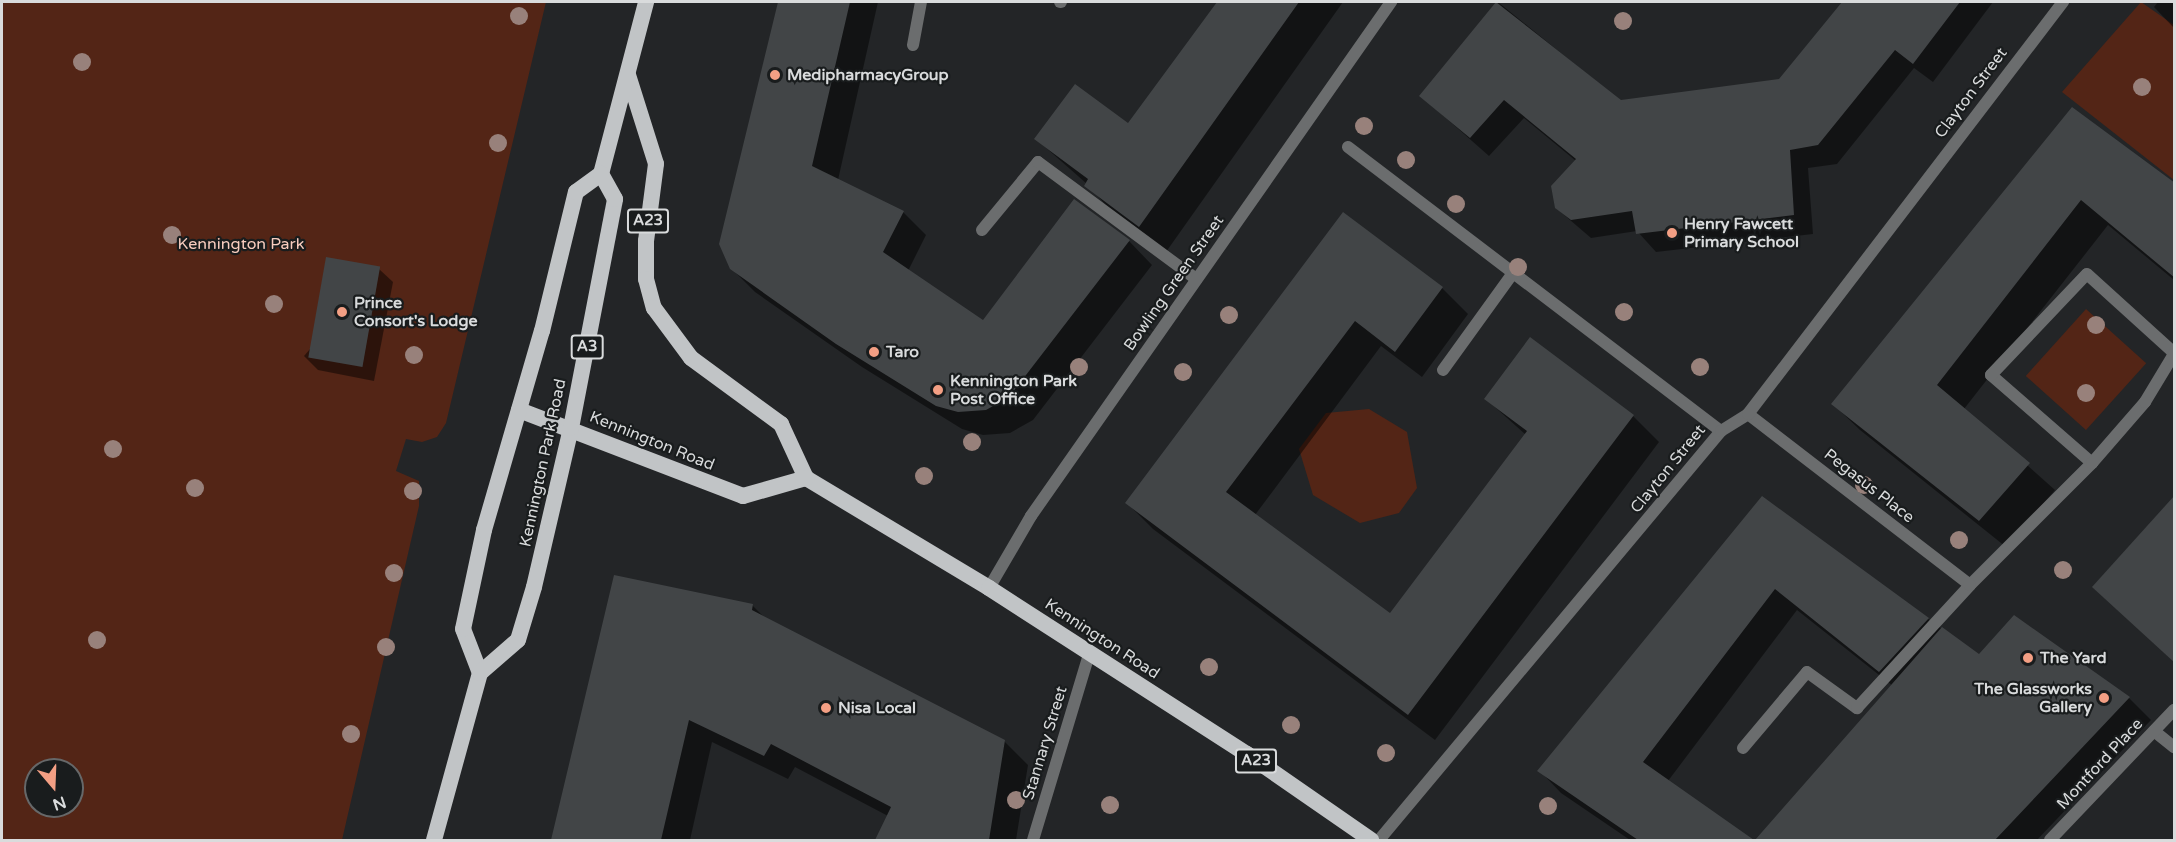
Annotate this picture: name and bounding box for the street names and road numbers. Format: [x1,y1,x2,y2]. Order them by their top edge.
street label: Clayton Street [1931,44,2011,142]
road number: A23 [626,209,670,233]
street label: Bowling Green Street [1120,212,1228,354]
road number: A3 [570,335,604,359]
street label: Kennington Park Road [516,377,570,549]
street label: Kennington Road [587,407,717,475]
street label: Clayton Street [1626,421,1710,517]
street label: Pegasus Place [1820,445,1918,527]
street label: Kennington Road [1041,595,1163,683]
street label: Stannary Street [1019,684,1071,802]
street label: Montford Place [2053,715,2147,813]
road number: A23 [1234,749,1278,773]

